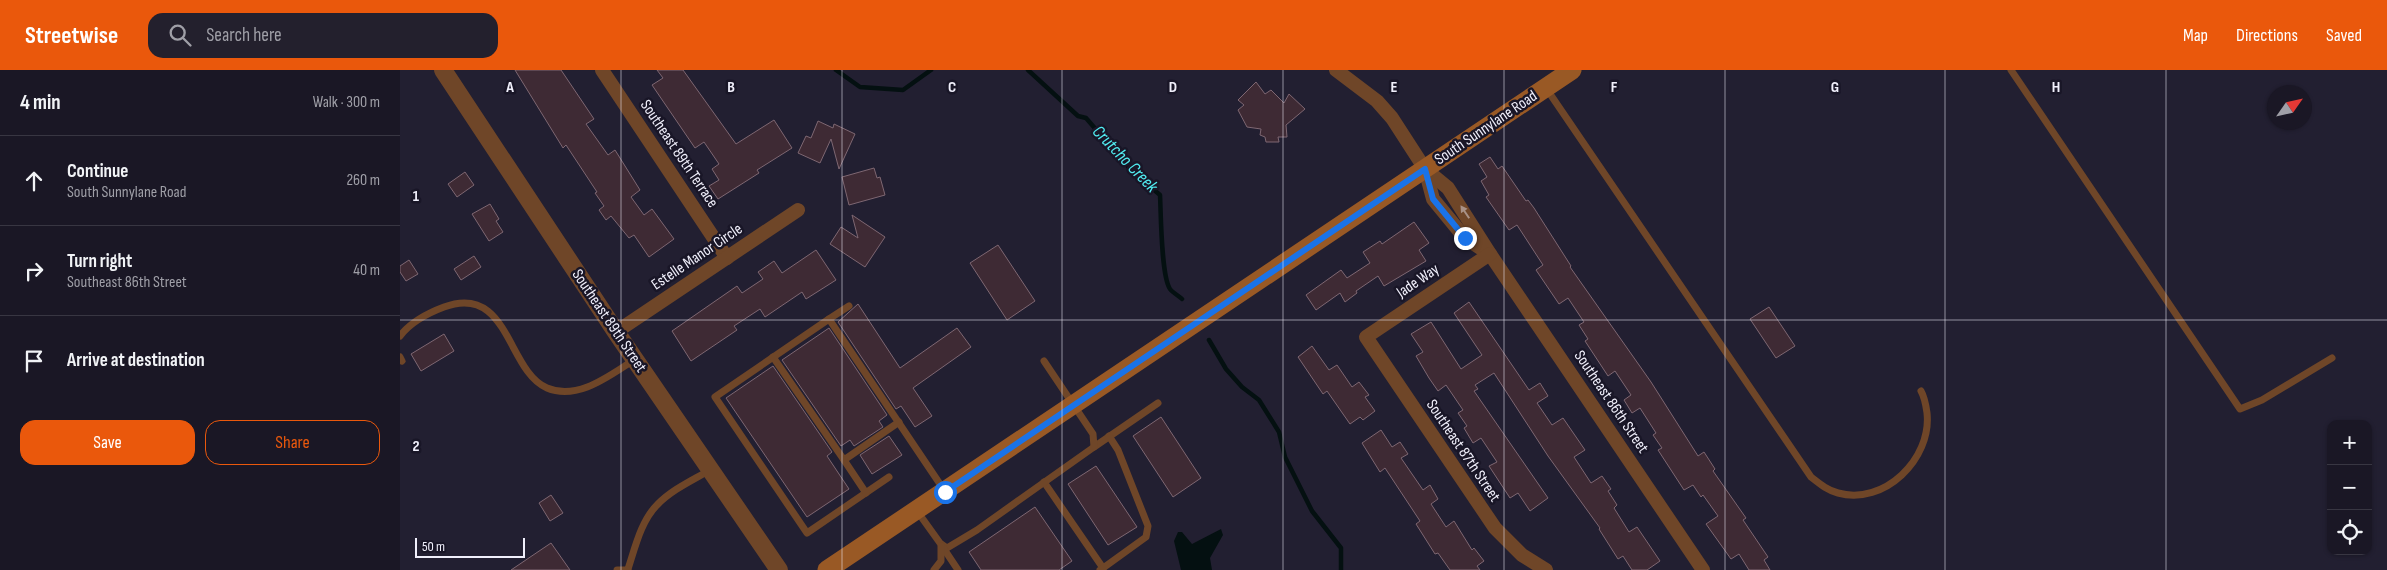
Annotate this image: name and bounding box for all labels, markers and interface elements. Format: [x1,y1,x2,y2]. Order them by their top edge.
search box [148,13,498,58]
text: Streetwise [25,21,118,50]
icon: search [166,21,194,49]
text: Search here [206,24,282,47]
text: Map [2183,25,2208,46]
text: Directions [2236,25,2298,46]
text: Saved [2326,25,2362,46]
text: A [505,78,514,97]
text: B [727,78,735,97]
text: C [948,78,956,97]
text: D [1169,78,1177,97]
text: E [1391,78,1398,97]
text: F [1611,78,1618,97]
text: G [1831,78,1839,97]
text: H [2052,78,2060,97]
north arrow [2267,85,2312,130]
street label: South Sunnylane Road [1431,87,1541,169]
text: 4 min [20,90,61,115]
text: Walk · 300 m [313,93,380,112]
street label: Southeast 89th Terrace [636,97,722,211]
water label: Crutcho Creek [1088,121,1163,198]
text: Continue [67,160,128,183]
icon: ahead [20,167,48,195]
text: 260 m [346,171,380,190]
text: South Sunnylane Road [67,183,186,202]
text: 1 [413,187,420,206]
one-way arrow [1460,205,1470,219]
street label: Estelle Manor Circle [648,220,746,294]
route end [1454,227,1477,250]
text: Turn right [67,250,132,273]
icon: right [20,257,48,285]
street label: Jade Way [1392,260,1443,303]
text: 40 m [353,261,380,280]
street label: Southeast 89th Street [568,266,650,376]
text: Southeast 86th Street [67,273,187,292]
icon: arrive [20,347,48,375]
street label: Southeast 86th Street [1570,347,1652,457]
text: Arrive at destination [67,349,205,372]
street label: Southeast 87th Street [1422,396,1504,506]
button: Save [20,420,195,465]
button: Share [205,420,380,465]
map controls [2327,420,2372,555]
button: + [2327,420,2372,465]
text: 2 [412,437,420,456]
button: − [2327,465,2372,510]
route start [934,481,957,504]
button: locate [2327,510,2372,555]
scale bar [415,535,525,558]
text: 50 m [422,538,445,555]

